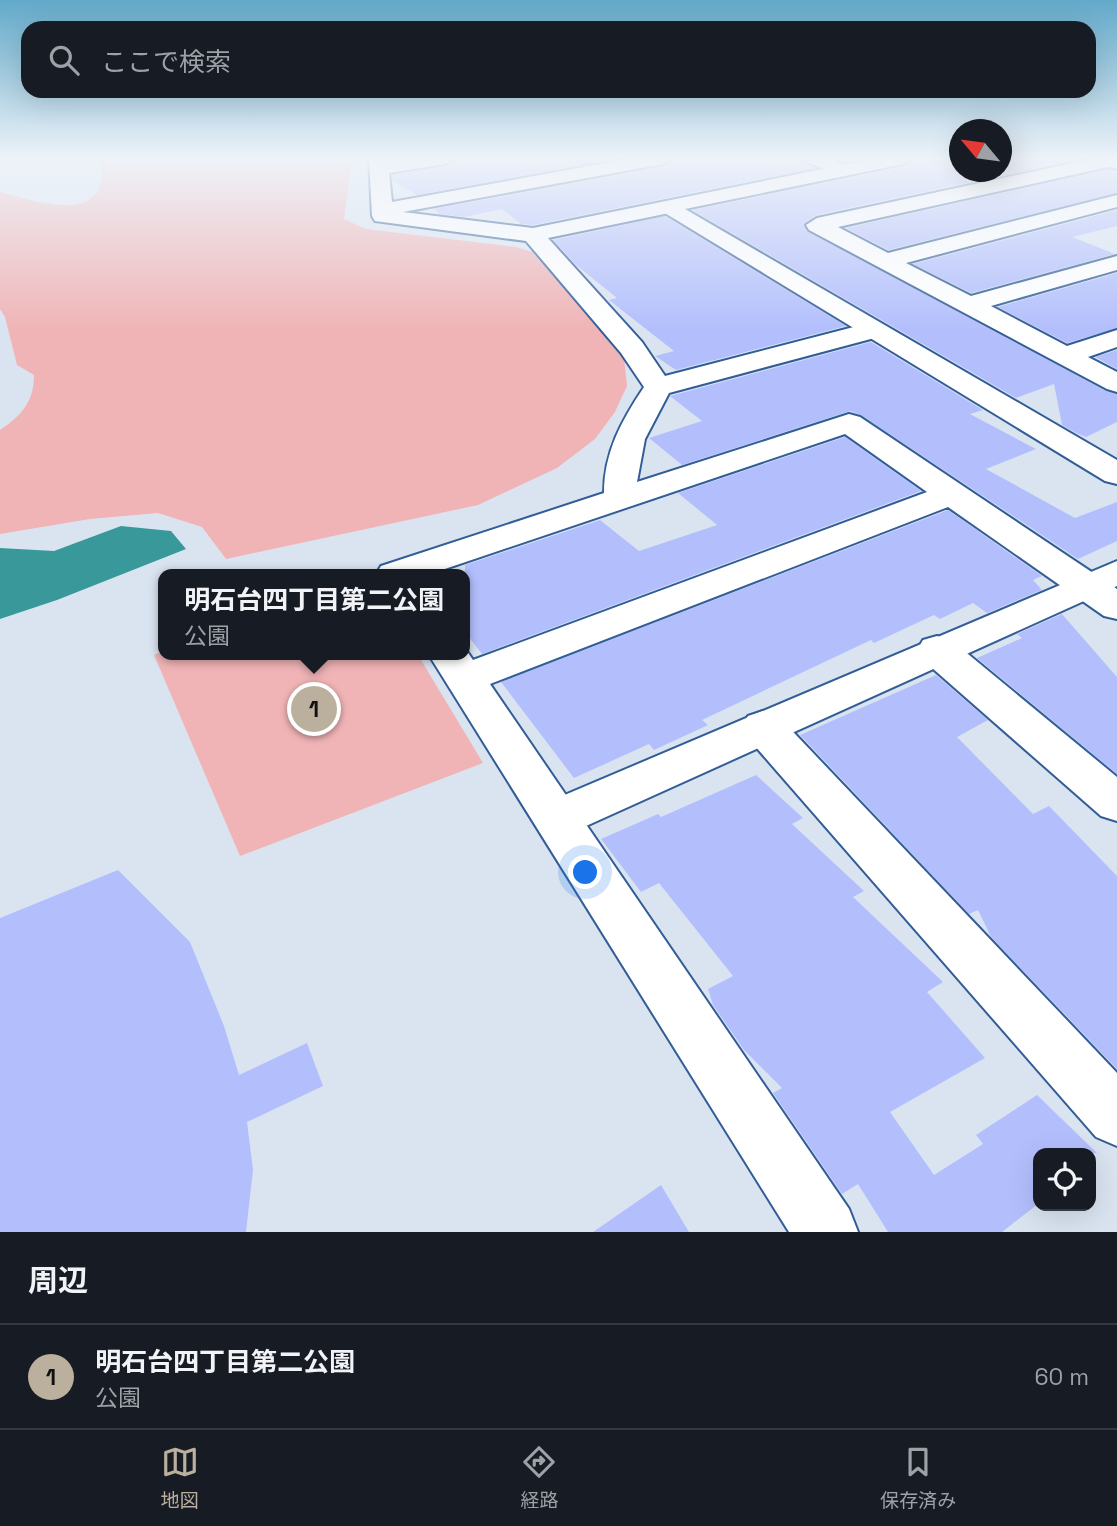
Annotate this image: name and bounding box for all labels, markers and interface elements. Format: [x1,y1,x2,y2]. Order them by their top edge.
search box [21,21,1096,98]
icon: search [45,41,83,79]
text: ここで検索 [101,45,231,79]
north arrow [949,119,1012,182]
popup [158,569,470,660]
text: 明石台四丁目第二公園 [184,583,444,617]
text: 公園 [184,621,230,651]
pin: 1 [291,683,337,735]
your location [568,855,602,889]
map controls [1033,1148,1096,1211]
button: locate [1033,1148,1096,1211]
text: 周辺 [28,1261,88,1300]
text: 明石台四丁目第二公園 [95,1345,355,1379]
text: 1 [46,1362,56,1392]
text: 60 m [1034,1362,1089,1392]
text: 公園 [95,1383,141,1413]
tab: 地図 [161,1443,199,1513]
tab: 経路 [520,1443,558,1513]
tab: 保存済み [880,1443,956,1513]

